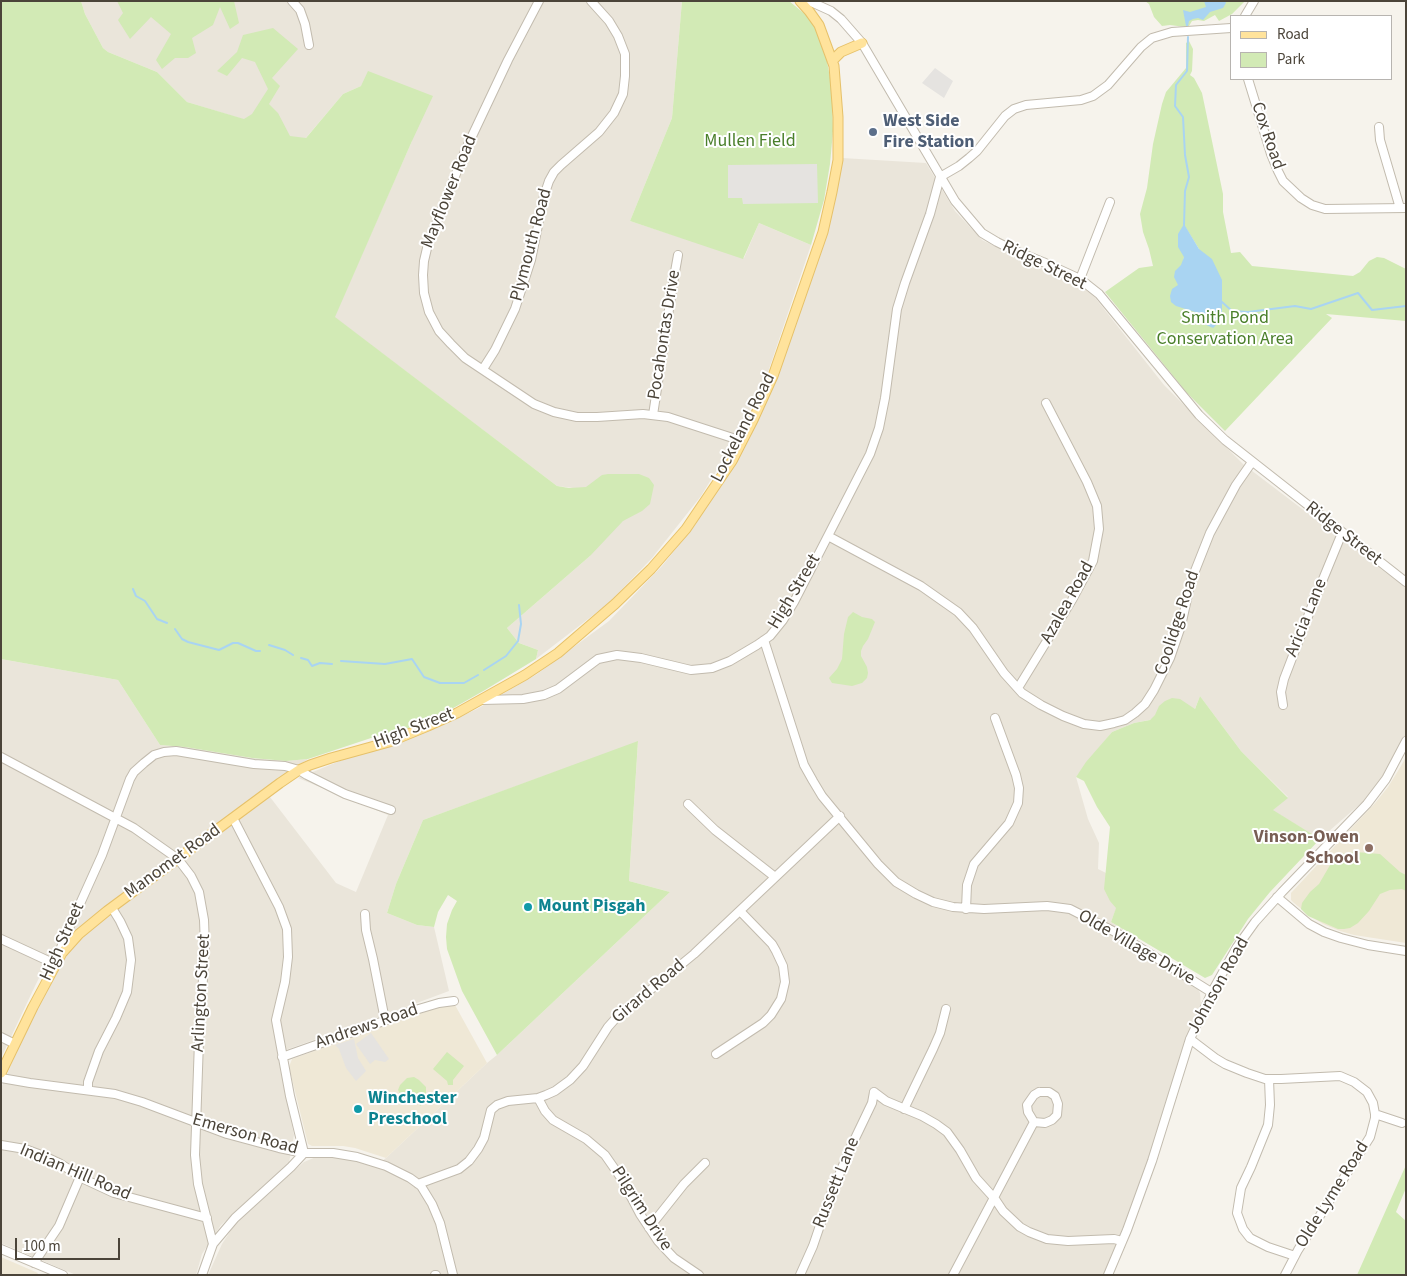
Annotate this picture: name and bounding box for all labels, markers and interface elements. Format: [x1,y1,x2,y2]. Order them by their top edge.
legend [1230,15,1392,80]
text: Road [1277,24,1309,45]
text: Park [1277,49,1305,70]
street label: Cox Road [1245,99,1289,173]
place label: West Side Fire Station [883,111,975,154]
marker: West Side Fire Station [867,126,879,138]
park label: Mullen Field [704,131,796,153]
street label: Mayflower Road [417,132,483,252]
street label: Plymouth Road [507,186,557,304]
street label: Ridge Street [998,236,1090,296]
street label: Pocahontas Drive [644,269,686,401]
park label: Smith Pond Conservation Area [1156,308,1294,350]
street label: Lockeland Road [707,370,781,486]
street label: Ridge Street [1300,497,1386,571]
street label: High Street [764,551,826,633]
street label: Azalea Road [1037,558,1099,648]
street label: Coolidge Road [1151,568,1205,678]
street label: Aricia Lane [1282,576,1332,660]
street label: High Street [371,704,457,754]
street label: Manomet Road [121,820,225,904]
place label: Vinson-Owen School [1254,827,1359,870]
marker: Vinson-Owen School [1363,842,1375,854]
place label: Mount Pisgah [538,896,645,918]
street label: High Street [36,899,90,985]
marker: Mount Pisgah [522,901,534,913]
street label: Olde Village Drive [1074,906,1198,990]
street label: Arlington Street [188,933,216,1053]
street label: Johnson Road [1184,934,1254,1038]
street label: Girard Road [608,955,690,1029]
street label: Andrews Road [313,999,421,1055]
place label: Winchester Preschool [368,1088,457,1130]
marker: Winchester Preschool [352,1103,364,1115]
street label: Emerson Road [190,1110,300,1160]
street label: Russett Lane [809,1135,865,1231]
street label: Olde Lyme Road [1292,1138,1374,1252]
street label: Indian Hill Road [16,1140,134,1206]
street label: Pilgrim Drive [606,1163,676,1255]
scale bar [18,1228,122,1260]
text: 100 m [23,1236,61,1257]

